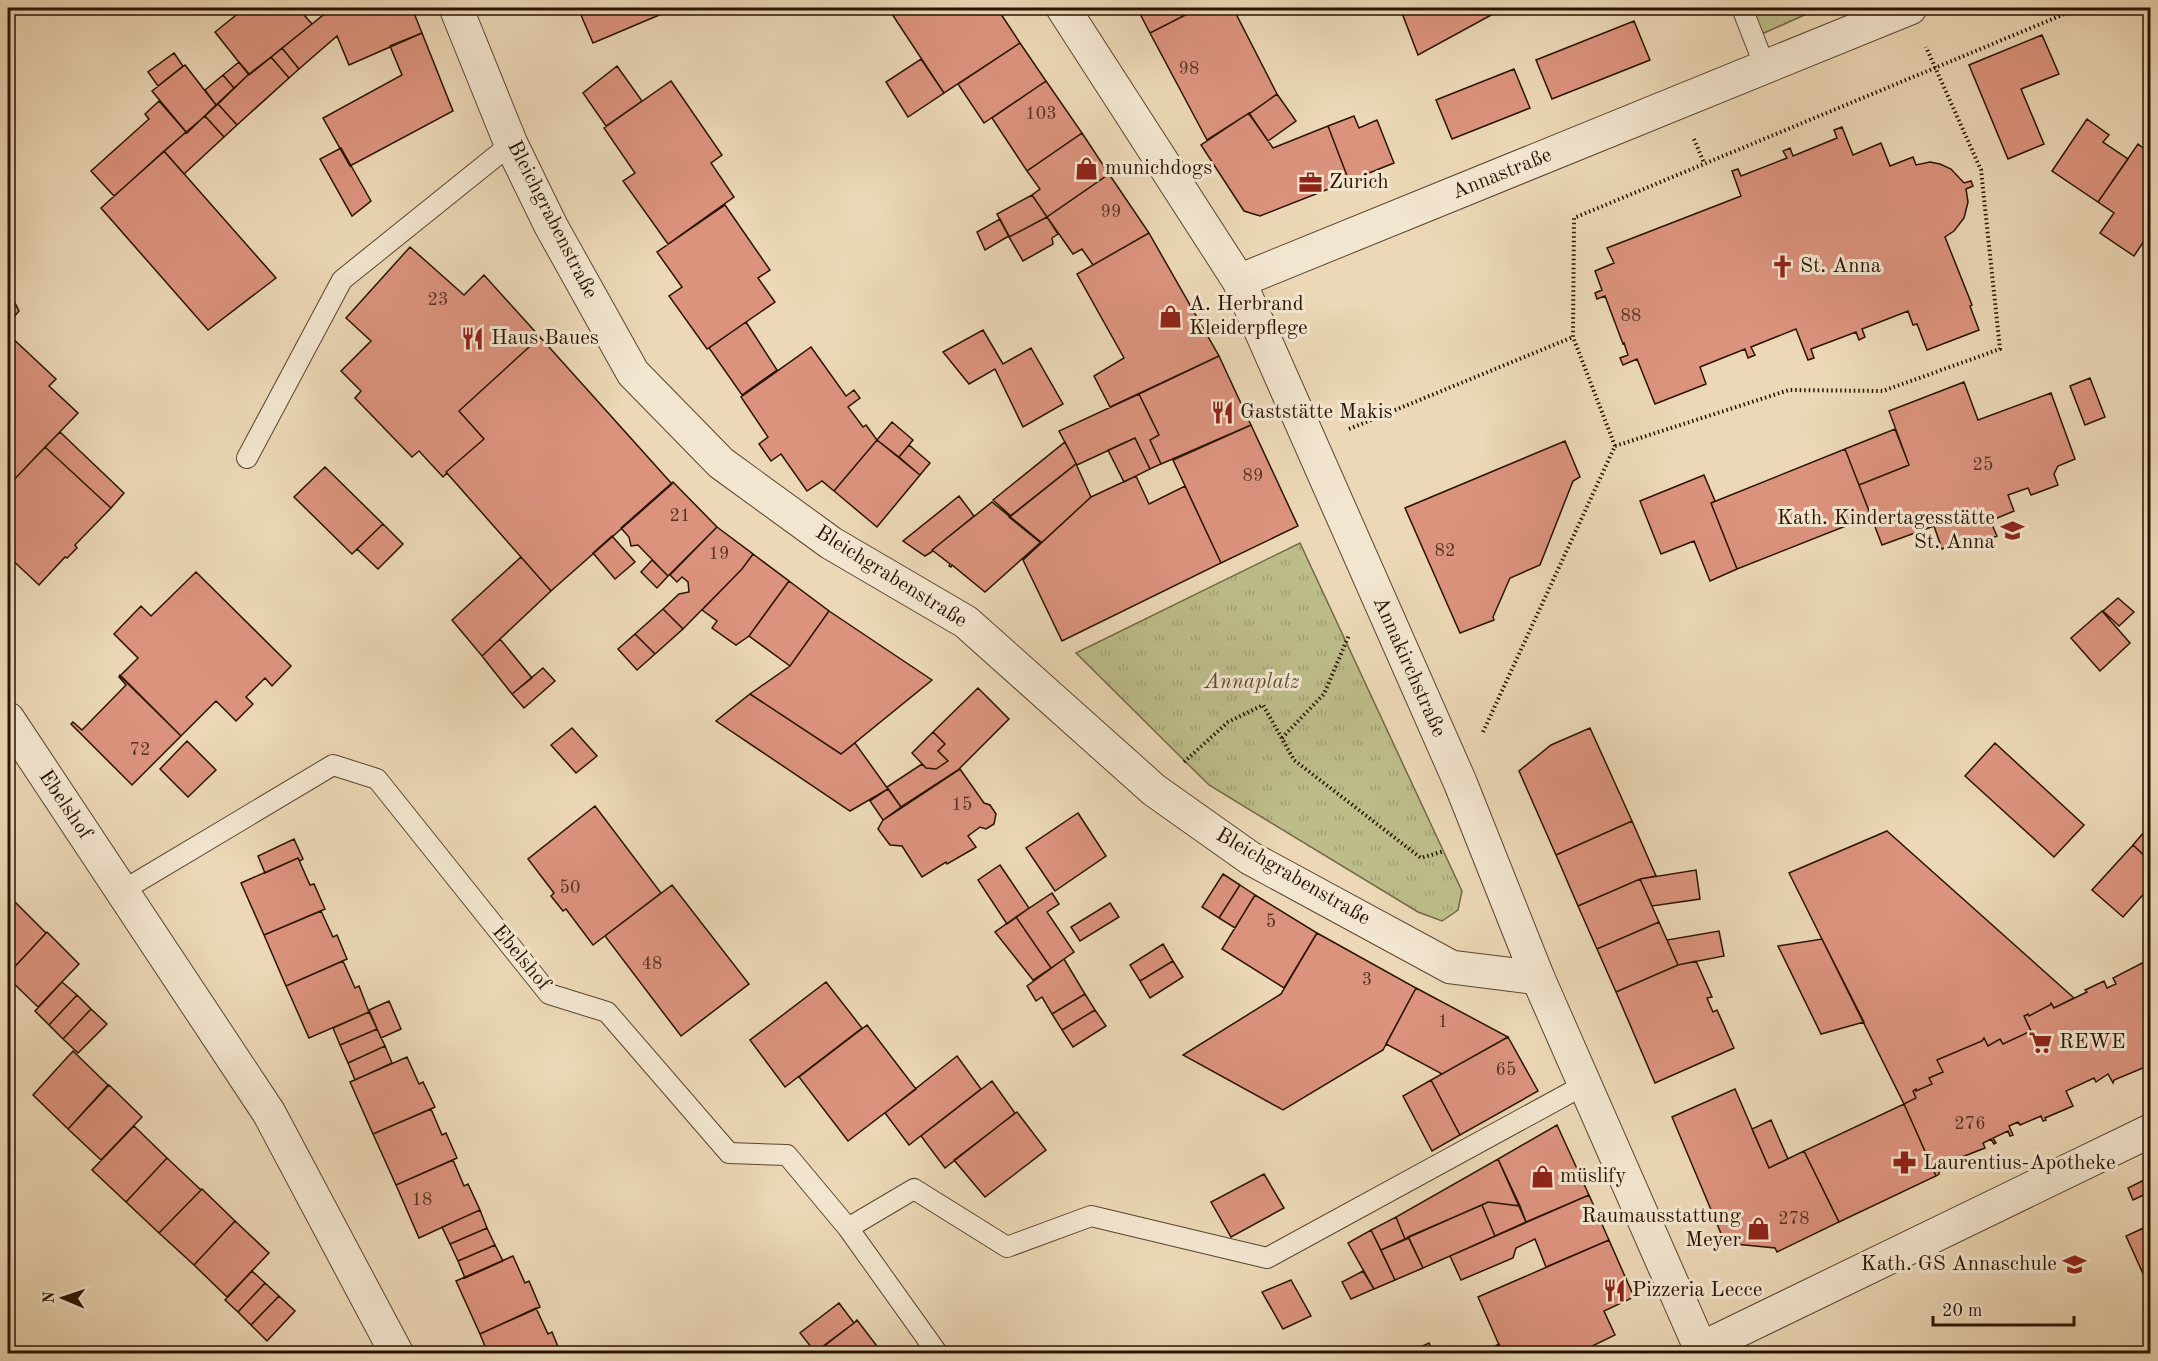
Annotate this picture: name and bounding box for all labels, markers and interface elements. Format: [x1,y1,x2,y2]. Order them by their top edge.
house number: 98 [1179,60,1199,78]
house number: 103 [1025,105,1057,123]
street label: Bleichgrabenstraße [503,138,601,302]
street label: Annastraße [1449,145,1555,203]
shop icon: munichdogs [1074,155,1100,181]
place label: munichdogs [1105,158,1212,179]
office icon: Zurich [1298,169,1324,195]
place label: Zurich [1329,172,1389,193]
house number: 99 [1101,203,1121,221]
church icon: St. Anna [1769,253,1795,279]
place label: St. Anna [1800,256,1881,277]
house number: 23 [428,291,448,309]
place label: A. Herbrand Kleiderpflege [1189,294,1308,339]
shop icon: A. Herbrand Kleiderpflege [1158,303,1184,329]
house number: 88 [1621,307,1641,325]
restaurant icon: Haus Baues [460,325,486,351]
place label: Haus Baues [491,328,599,349]
restaurant icon: Gaststätte Makis [1209,399,1235,425]
place label: Gaststätte Makis [1240,402,1393,423]
house number: 25 [1973,456,1993,474]
house number: 89 [1243,467,1263,485]
house number: 21 [670,507,690,525]
place label: Kath. Kindertagesstätte St. Anna [1777,508,1995,553]
school or university icon: Kath. Kindertagesstätte St. Anna [2000,517,2026,543]
street label: Bleichgrabenstraße [812,522,970,632]
house number: 82 [1435,542,1455,560]
house number: 19 [709,545,729,563]
street label: Annakirchstraße [1369,594,1449,740]
park label: Annaplatz [1203,672,1300,693]
house number: 72 [130,741,150,759]
street label: Ebelshof [34,767,96,844]
house number: 15 [952,796,972,814]
street label: Bleichgrabenstraße [1212,824,1374,930]
house number: 50 [560,879,580,897]
house number: 5 [1266,913,1276,931]
street label: Ebelshof [488,921,555,996]
house number: 48 [642,955,662,973]
house number: 3 [1362,971,1372,989]
house number: 1 [1438,1013,1448,1031]
supermarket icon: REWE [2028,1029,2054,1055]
place label: REWE [2059,1032,2125,1053]
house number: 65 [1496,1061,1516,1079]
house number: 276 [1954,1115,1986,1133]
pharmacy icon: Laurentius-Apotheke [1892,1150,1918,1176]
place label: Laurentius-Apotheke [1923,1153,2116,1174]
shop icon: müslify [1529,1163,1555,1189]
place label: müslify [1560,1166,1626,1187]
house number: 18 [412,1191,432,1209]
place label: Raumausstattung Meyer [1582,1206,1742,1251]
house number: 278 [1778,1210,1810,1228]
shop icon: Raumausstattung Meyer [1746,1215,1772,1241]
school or university icon: Kath. GS Annaschule [2062,1251,2088,1277]
place label: Kath. GS Annaschule [1861,1254,2057,1275]
north arrow [33,1268,93,1328]
restaurant icon: Pizzeria Lecce [1601,1277,1627,1303]
place label: Pizzeria Lecce [1632,1280,1762,1301]
scale bar [1933,1289,2074,1327]
text: N [42,1290,58,1304]
text: 20 m [1942,1302,1982,1320]

